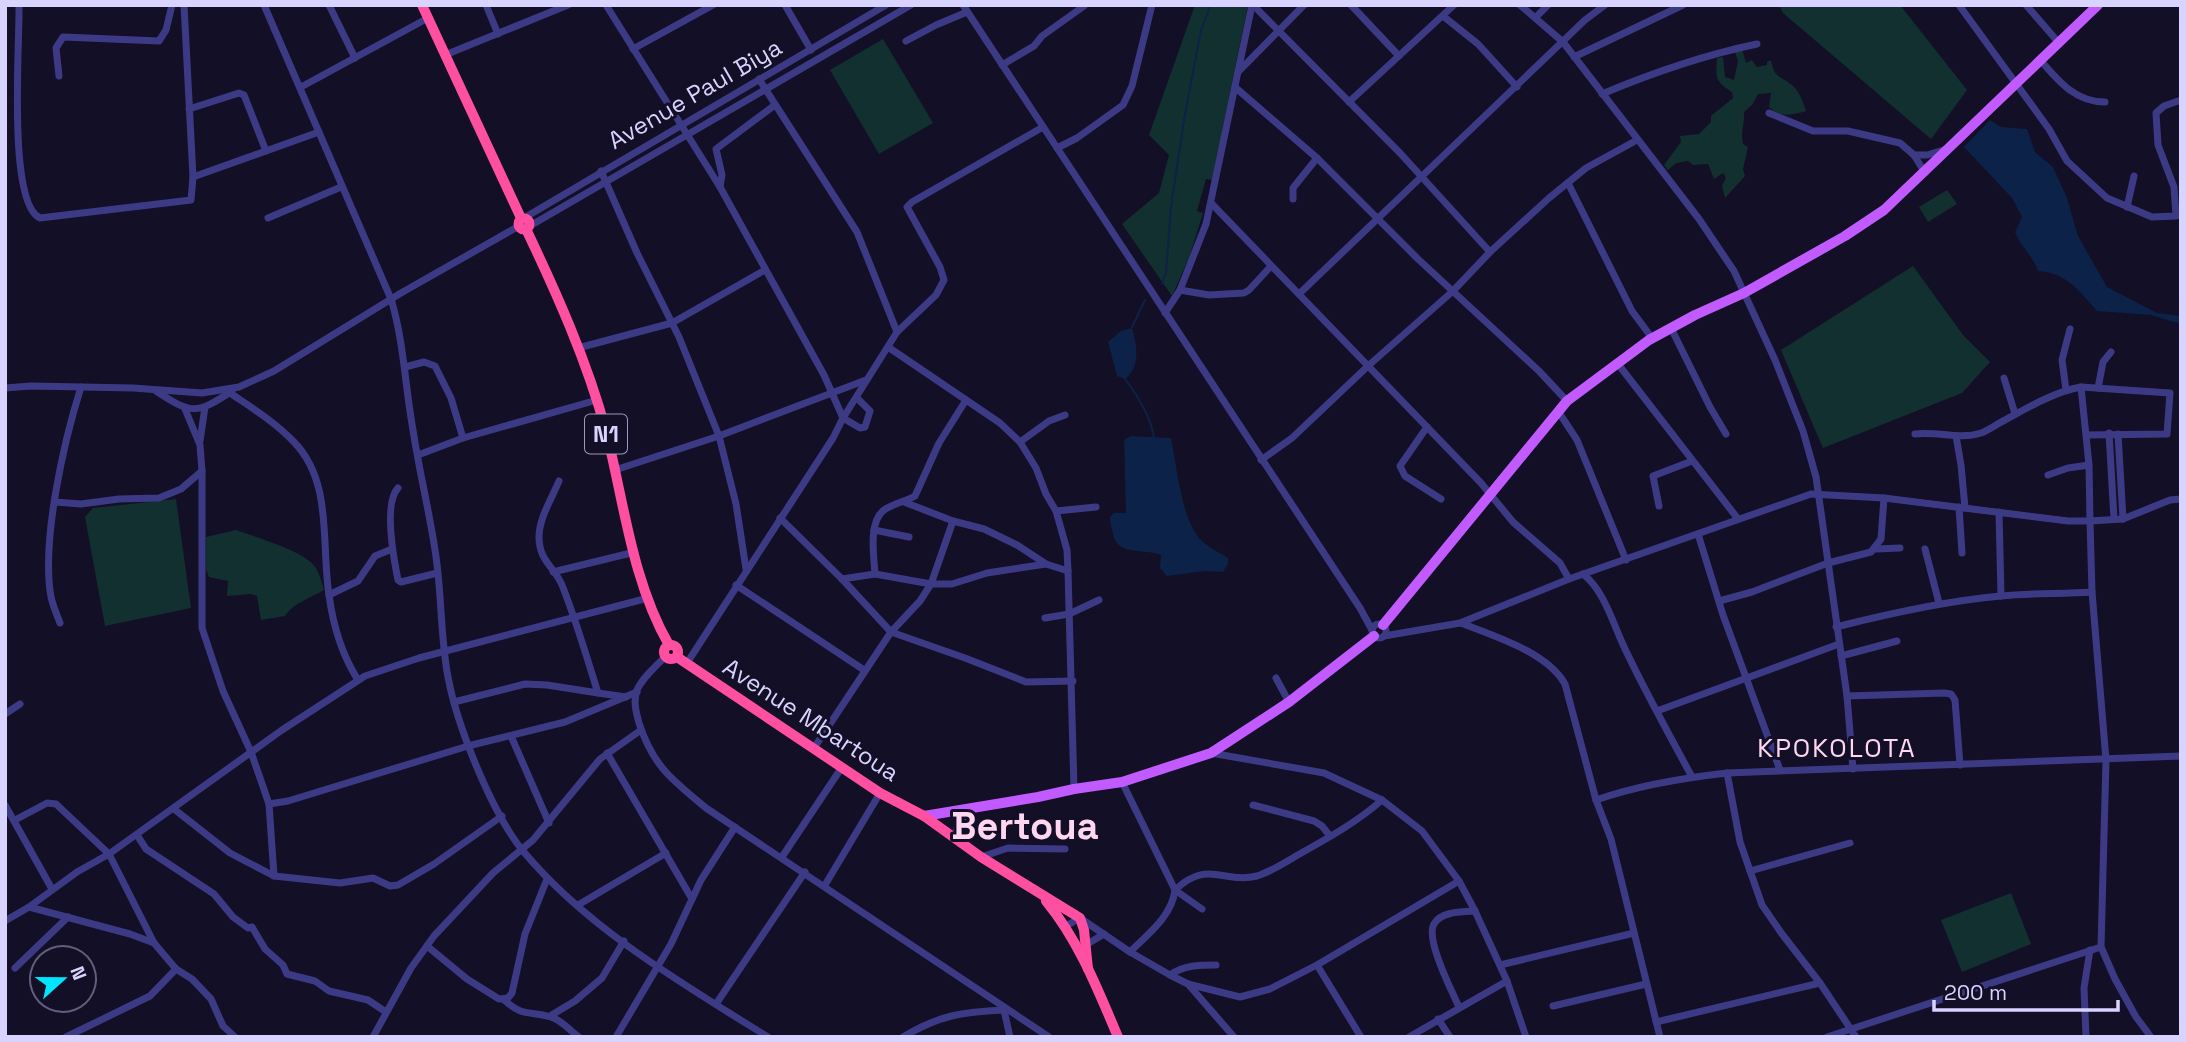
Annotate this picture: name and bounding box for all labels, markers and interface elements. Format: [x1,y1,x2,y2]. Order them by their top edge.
street label: Avenue Paul Biya [602,31,787,156]
road number: N1 [585,414,627,454]
street label: Avenue Mbartoua [717,651,905,788]
district label: KPOKOLOTA [1757,731,1917,765]
district label: Bertoua [951,802,1099,850]
north arrow [28,944,98,1014]
text: N [64,963,92,984]
scale bar [1934,968,2118,1012]
text: 200 m [1944,979,2007,1006]

